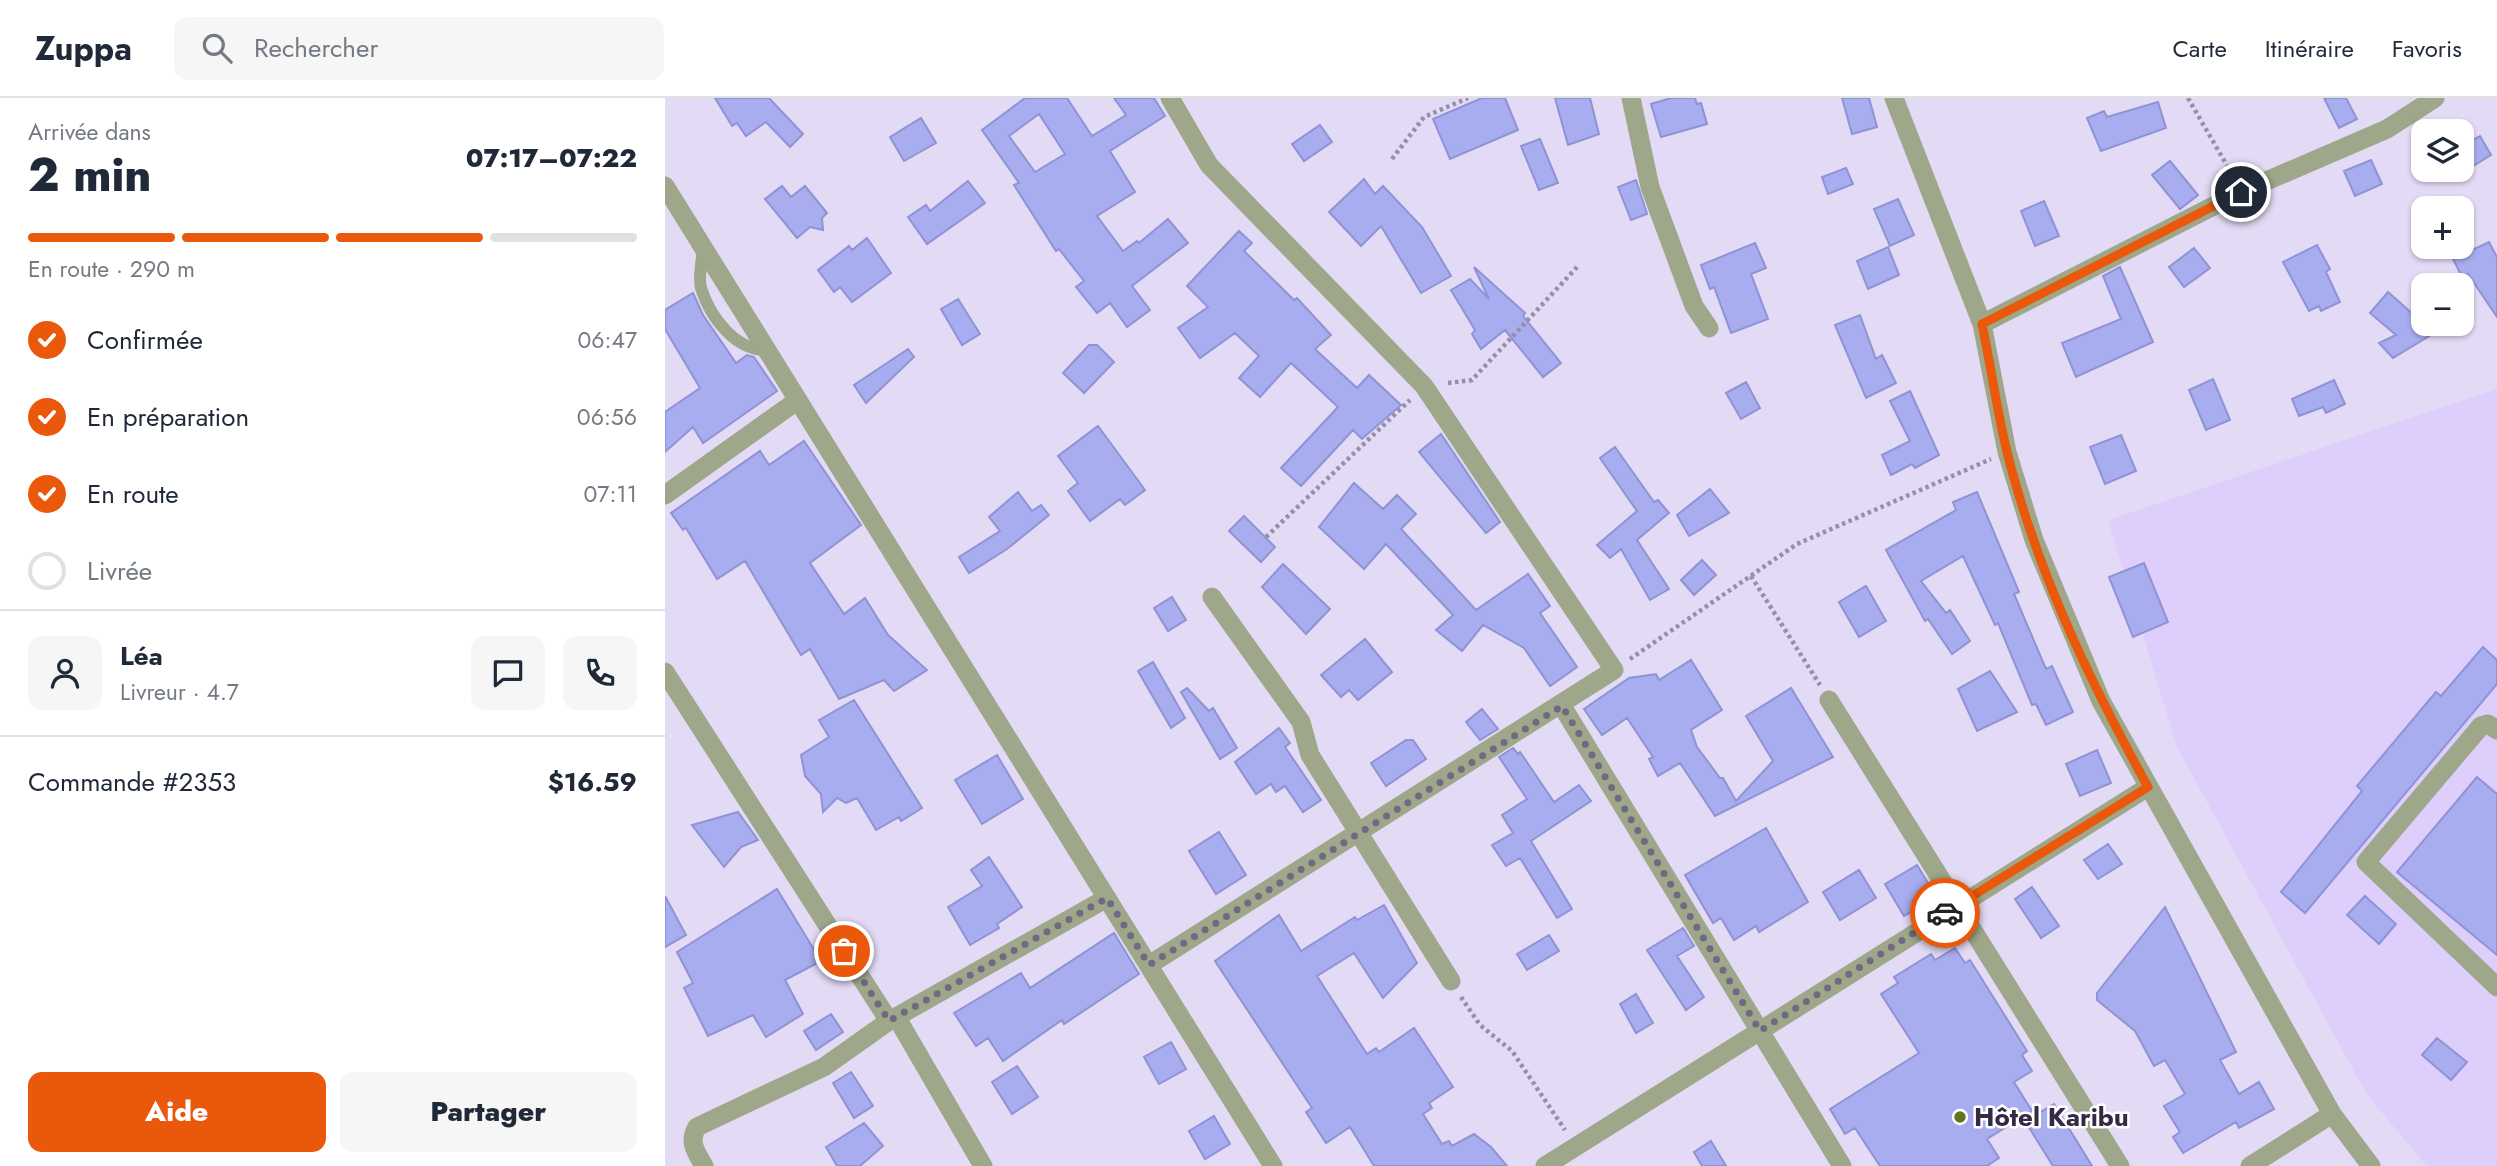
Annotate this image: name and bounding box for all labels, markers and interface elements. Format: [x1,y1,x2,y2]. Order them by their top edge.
search box [174,17,664,80]
text: Zuppa [35,25,132,72]
icon: search [198,29,236,67]
text: Rechercher [254,29,378,67]
text: Carte [2172,31,2227,66]
text: Itinéraire [2265,31,2354,66]
text: Favoris [2392,31,2462,66]
text: Arrivée dans [28,115,151,149]
map controls [2411,119,2474,336]
button: layers [2411,119,2474,182]
text: 07:17–07:22 [466,139,637,177]
text: 2 min [28,142,152,208]
pin [2211,162,2271,222]
icon: home [2222,173,2260,211]
button: + [2411,196,2474,259]
text: En route · 290 m [28,252,195,286]
button: − [2411,273,2474,336]
icon: check [28,321,66,359]
text: Confirmée [87,321,203,359]
text: 06:47 [578,323,637,357]
icon: check [28,398,66,436]
text: En préparation [87,398,249,436]
text: 06:56 [577,400,637,434]
icon: check [28,475,66,513]
text: En route [87,475,179,513]
text: 07:11 [584,477,637,511]
text: Livrée [87,552,152,590]
button: person [28,636,102,710]
button: chat [471,636,545,710]
button: phone [563,636,637,710]
text: Léa [120,637,163,675]
text: Livreur · 4.7 [120,675,239,709]
text: Commande #2353 [28,763,236,801]
text: $16.59 [548,763,637,801]
courier [1910,878,1980,948]
icon: car [1926,894,1964,932]
pin [814,921,874,981]
icon: bag [825,932,863,970]
button: Aide [28,1072,326,1152]
button: Partager [340,1072,637,1152]
place label: Hôtel Karibu [1974,1098,2129,1136]
marker: Hôtel Karibu [1952,1109,1968,1125]

